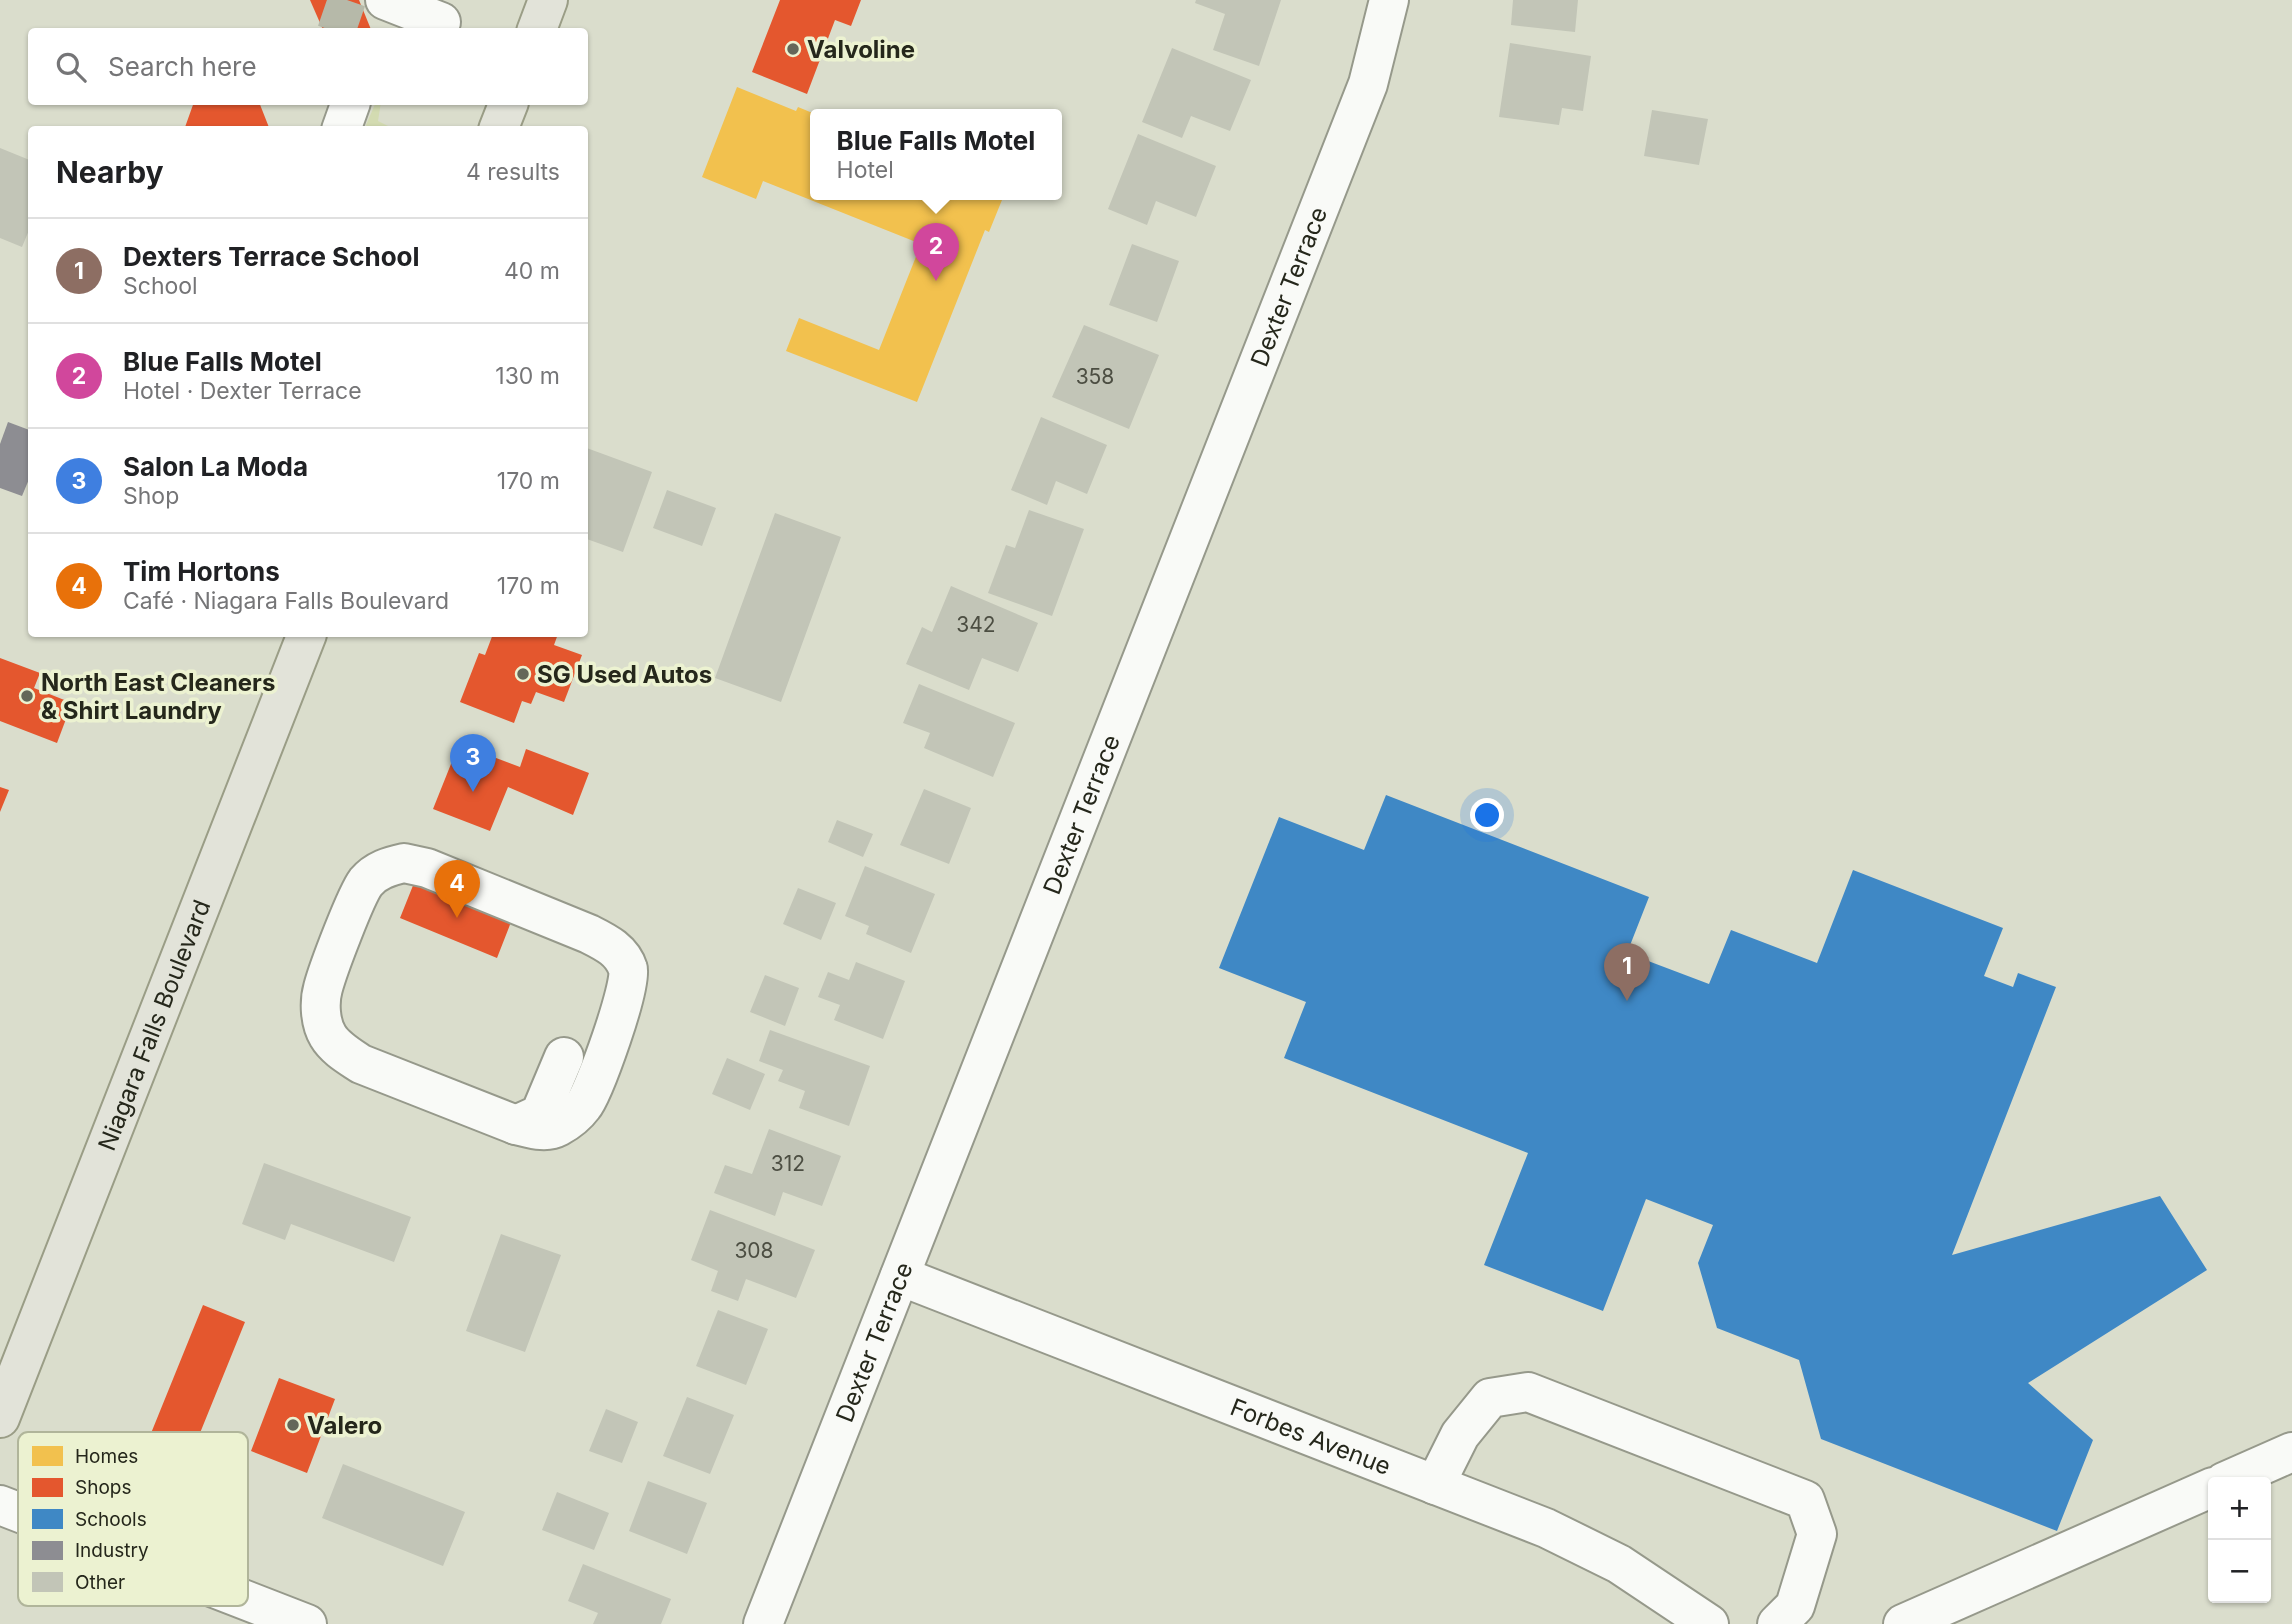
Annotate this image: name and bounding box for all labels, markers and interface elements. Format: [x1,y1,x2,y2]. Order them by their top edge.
search box [28,28,588,105]
place label: Valvoline [807,35,915,64]
marker: Valvoline [785,41,801,57]
icon: search [52,48,90,86]
text: Search here [108,51,257,82]
popup [810,109,1062,200]
text: Blue Falls Motel [837,125,1035,156]
text: Nearby [56,154,164,190]
text: Hotel [837,156,894,184]
text: 4 results [466,158,560,186]
street label: Dexter Terrace [1244,203,1333,370]
pin: 2 [913,223,959,281]
text: Dexters Terrace School [123,241,420,272]
text: 1 [74,257,84,285]
text: 40 m [504,257,560,285]
text: School [123,272,198,300]
text: Blue Falls Motel [123,346,322,377]
text: 2 [72,362,86,390]
text: 130 m [495,362,560,390]
house number: 358 [1076,364,1114,389]
text: Hotel · Dexter Terrace [123,377,362,405]
text: Salon La Moda [123,451,308,482]
text: 3 [72,467,86,495]
text: 170 m [497,467,560,495]
text: Shop [123,482,179,510]
text: Tim Hortons [123,556,280,587]
text: 4 [71,572,87,600]
text: 170 m [497,572,560,600]
text: Café · Niagara Falls Boulevard [123,587,449,615]
house number: 342 [956,612,996,637]
place label: SG Used Autos [537,660,712,689]
marker: SG Used Autos [515,666,531,682]
place label: North East Cleaners & Shirt Laundry [41,668,275,725]
marker: North East Cleaners & Shirt Laundry [19,688,35,704]
street label: Dexter Terrace [1037,730,1126,898]
pin: 3 [450,734,496,792]
your location [1470,798,1504,832]
pin: 4 [434,860,480,918]
street label: Niagara Falls Boulevard [92,896,216,1155]
pin: 1 [1604,943,1650,1001]
house number: 312 [771,1151,805,1176]
house number: 308 [734,1238,774,1263]
street label: Dexter Terrace [829,1258,918,1426]
street label: Forbes Avenue [1227,1392,1395,1481]
place label: Valero [307,1411,382,1440]
marker: Valero [285,1417,301,1433]
legend [18,1432,248,1606]
text: Homes [75,1445,138,1468]
text: Shops [75,1476,131,1499]
map controls [2208,1477,2271,1603]
button: + [2208,1477,2271,1540]
text: Schools [75,1508,147,1531]
text: Industry [75,1539,149,1562]
button: − [2208,1540,2271,1603]
text: Other [75,1571,125,1594]

